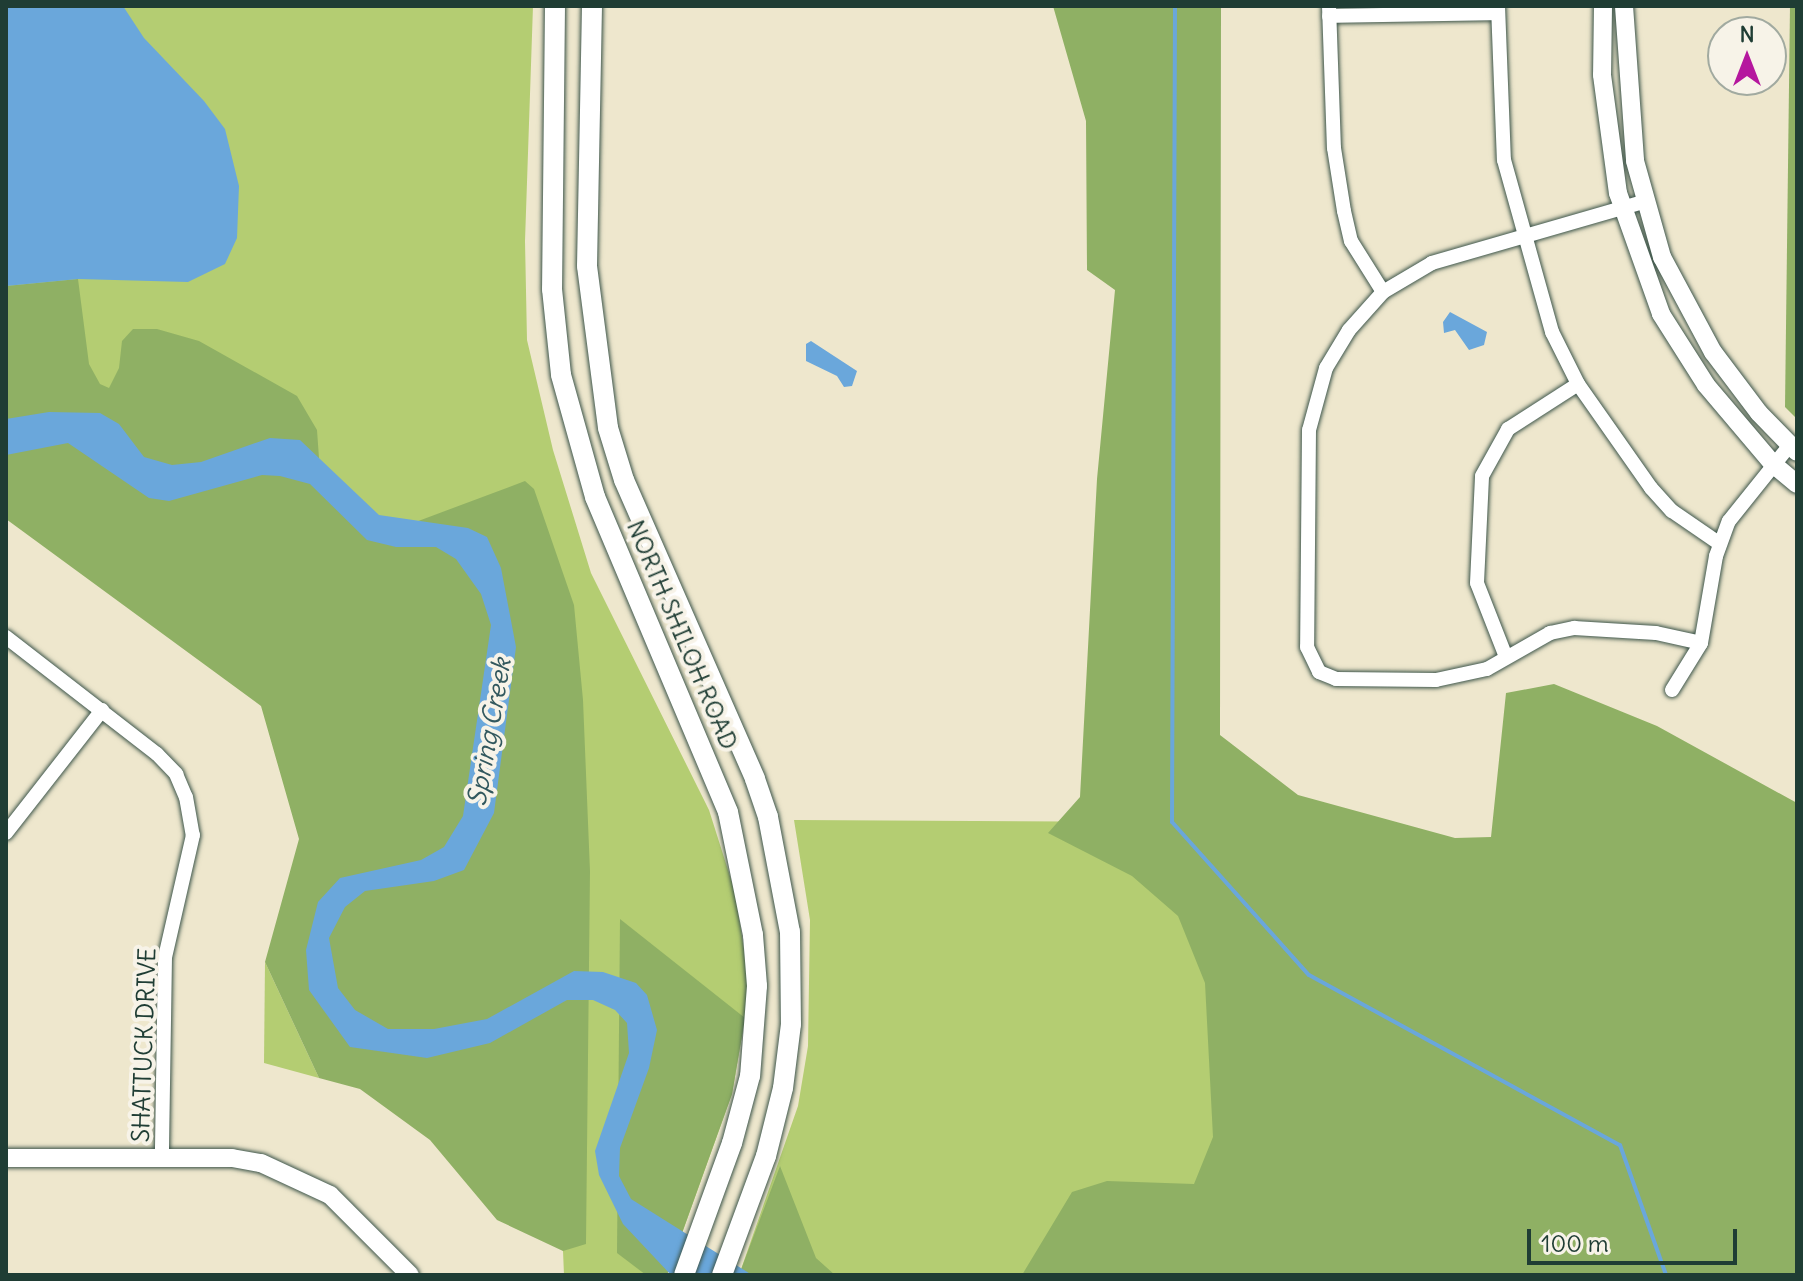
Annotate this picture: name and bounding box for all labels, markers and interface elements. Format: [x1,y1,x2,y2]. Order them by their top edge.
north arrow [1707,16,1787,96]
text: N [1739,20,1755,48]
street label: NORTH SHILOH ROAD [621,516,743,754]
water label: Spring Creek [461,656,517,808]
street label: SHATTUCK DRIVE [126,947,162,1143]
scale bar [1531,1213,1741,1263]
text: 100 m [1541,1228,1609,1258]

